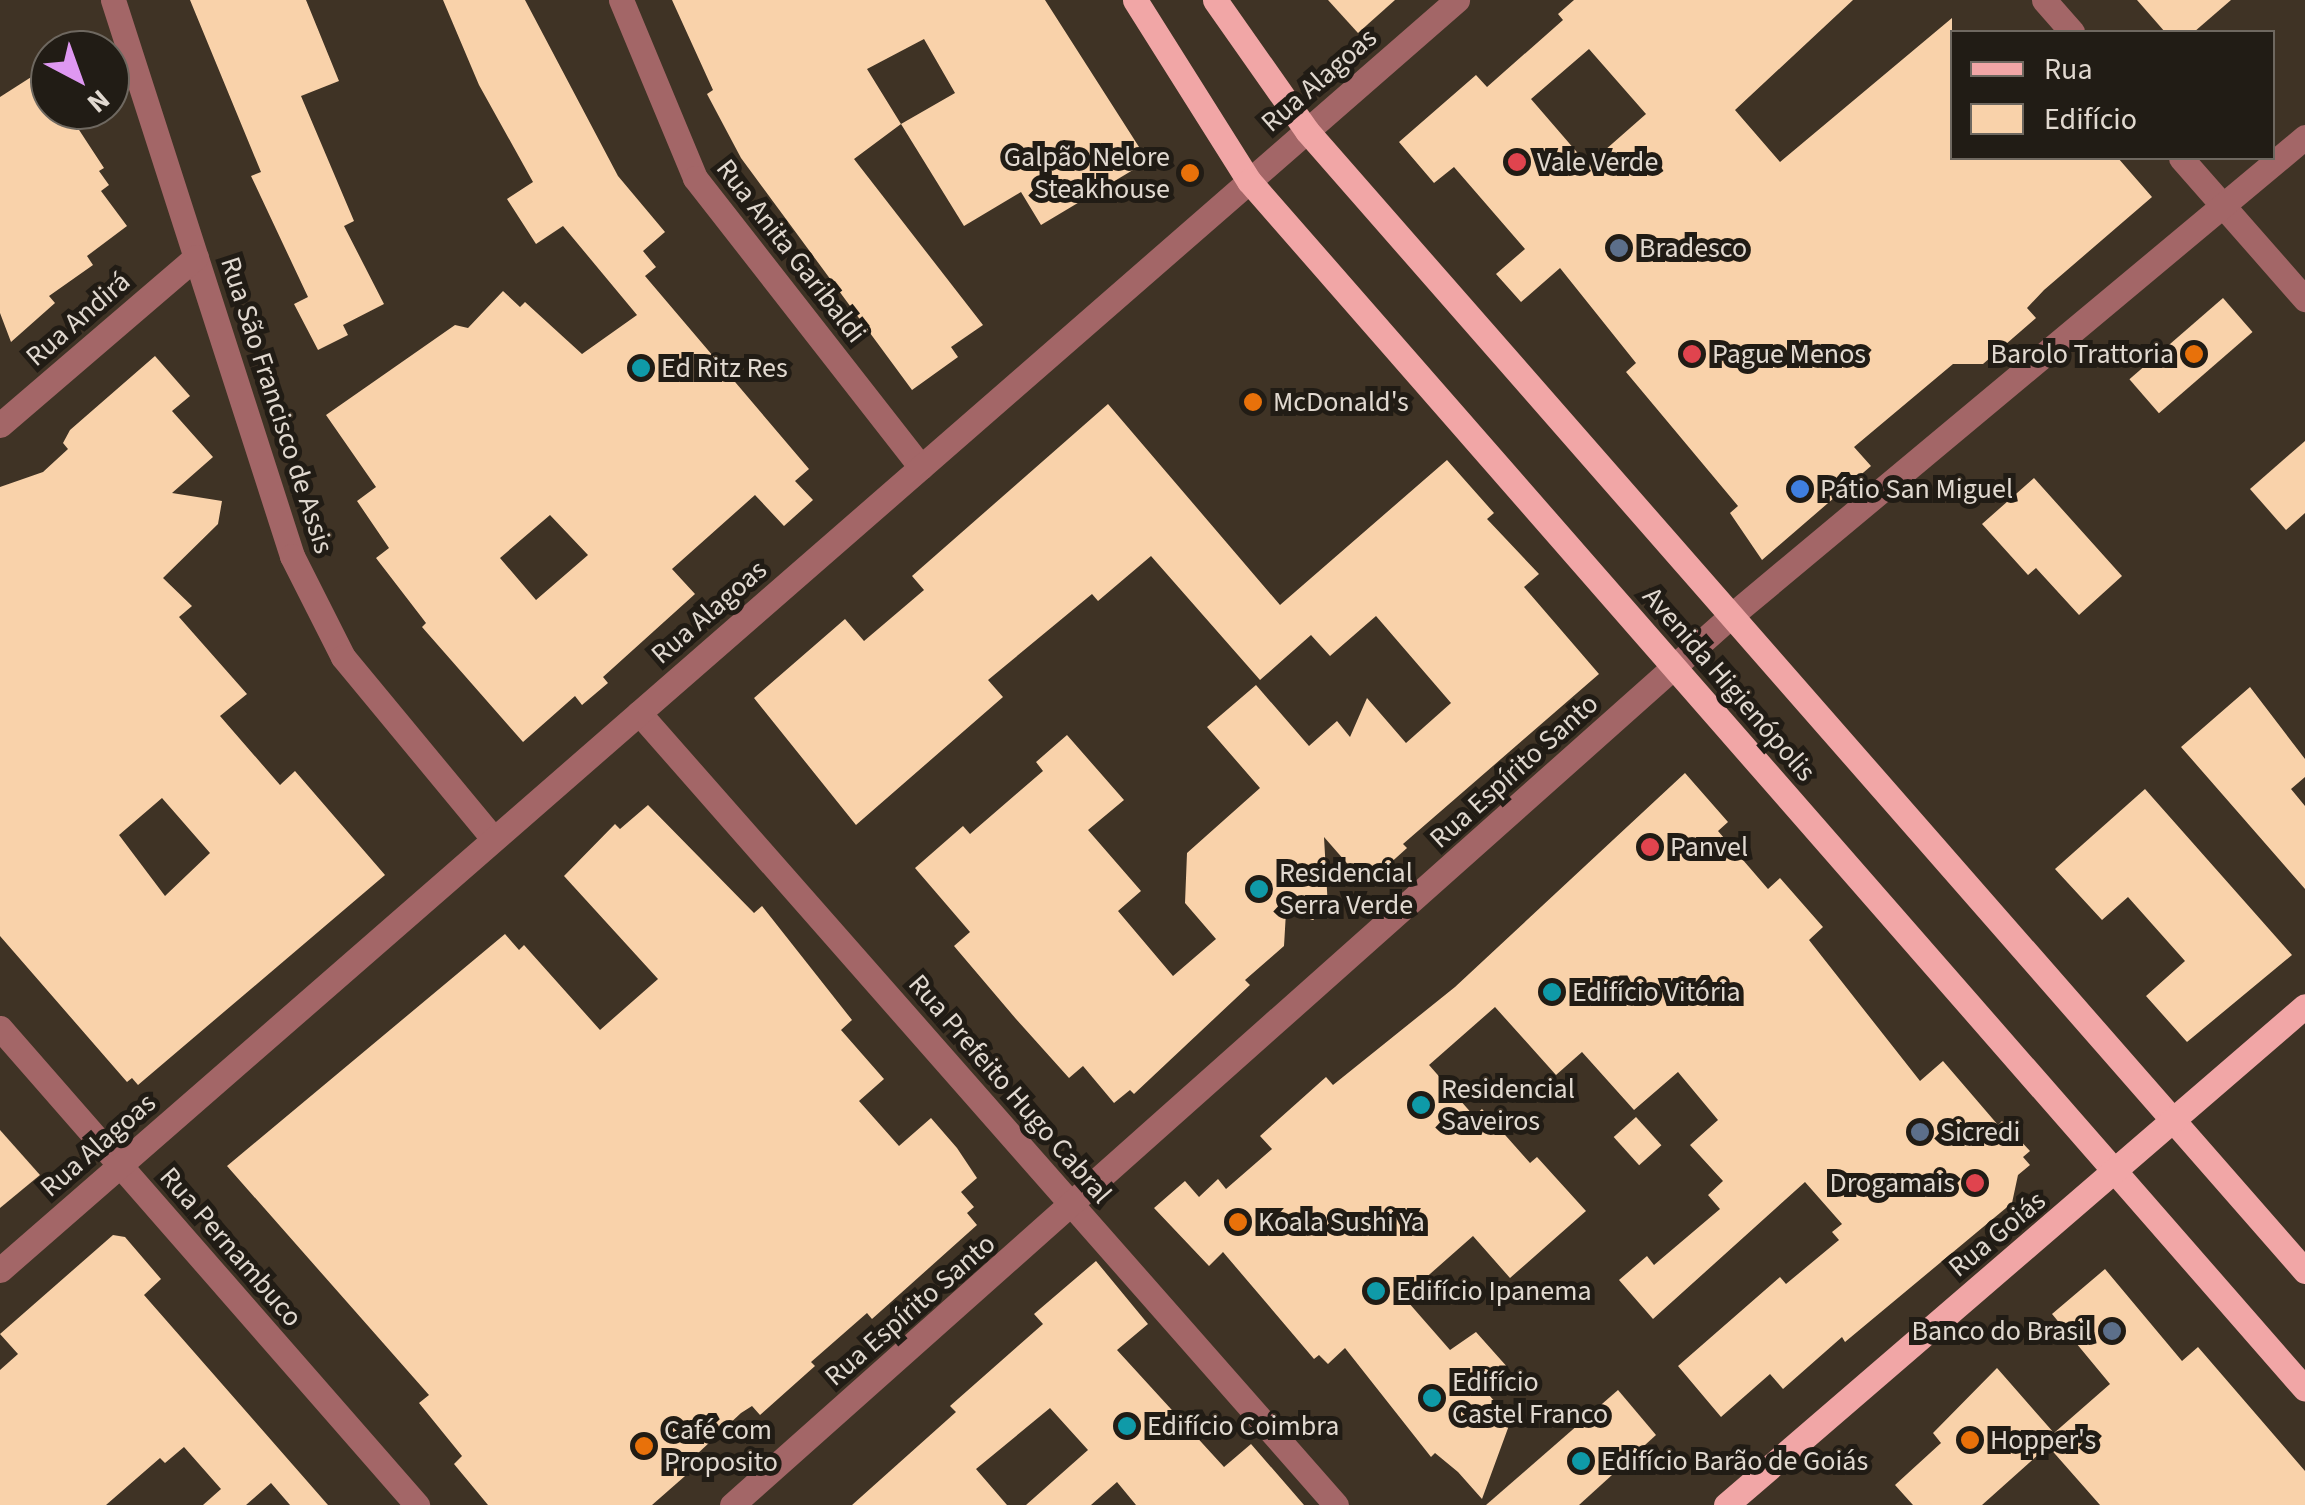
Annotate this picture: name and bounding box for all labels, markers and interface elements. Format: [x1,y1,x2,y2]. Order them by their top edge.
street label: Rua Alagoas [1255,21,1383,139]
north arrow [30,30,130,130]
legend [1950,30,2275,160]
text: Rua [2044,48,2093,91]
text: N [78,80,119,122]
text: Edifício [2044,98,2137,141]
place label: Galpão Nelore Steakhouse [1004,140,1170,206]
place label: Vale Verde [1537,145,1658,179]
marker: Vale Verde [1506,151,1528,173]
street label: Rua Anita Garibaldi [709,153,873,349]
marker: Galpão Nelore Steakhouse [1179,162,1201,184]
place label: Bradesco [1639,231,1747,265]
marker: Bradesco [1608,237,1630,259]
street label: Rua São Francisco de Assis [213,253,341,557]
street label: Rua Andirá [19,265,137,373]
place label: Pague Menos [1712,337,1866,371]
place label: Barolo Trattoria [1991,337,2174,371]
marker: Pague Menos [1681,343,1703,365]
marker: Barolo Trattoria [2183,343,2205,365]
place label: Ed Ritz Res [661,351,788,385]
marker: Ed Ritz Res [630,357,652,379]
place label: McDonald's [1273,385,1409,419]
marker: McDonald's [1242,391,1264,413]
place label: Pátio San Miguel [1820,472,2013,506]
marker: Pátio San Miguel [1789,478,1811,500]
street label: Rua Alagoas [645,553,773,671]
street label: Avenida Higienópolis [1636,580,1822,788]
street label: Rua Espírito Santo [1423,687,1605,855]
place label: Panvel [1670,830,1748,864]
marker: Panvel [1639,836,1661,858]
place label: Residencial Serra Verde [1279,856,1413,922]
marker: Residencial Serra Verde [1248,878,1270,900]
street label: Rua Prefeito Hugo Cabral [901,968,1119,1210]
place label: Edifício Vitória [1572,975,1741,1009]
marker: Edifício Vitória [1541,981,1563,1003]
place label: Residencial Saveiros [1441,1072,1575,1138]
street label: Rua Alagoas [34,1086,162,1204]
marker: Residencial Saveiros [1410,1094,1432,1116]
place label: Sicredi [1940,1115,2020,1149]
marker: Sicredi [1909,1121,1931,1143]
street label: Rua Pernambuco [153,1160,309,1334]
place label: Drogamais [1829,1166,1955,1200]
marker: Drogamais [1964,1172,1986,1194]
street label: Rua Goiás [1942,1184,2052,1284]
place label: Koala Sushi Ya [1258,1205,1425,1239]
marker: Koala Sushi Ya [1227,1211,1249,1233]
street label: Rua Espírito Santo [818,1227,1002,1393]
place label: Edifício Ipanema [1396,1274,1592,1308]
marker: Edifício Ipanema [1365,1280,1387,1302]
place label: Banco do Brasil [1911,1314,2092,1348]
marker: Banco do Brasil [2101,1320,2123,1342]
place label: Edifício Castel Franco [1452,1365,1608,1431]
marker: Edifício Castel Franco [1421,1387,1443,1409]
place label: Edifício Coimbra [1147,1409,1339,1443]
place label: Café com Proposito [664,1413,778,1479]
marker: Edifício Coimbra [1116,1415,1138,1437]
place label: Hopper's [1990,1423,2096,1457]
marker: Hopper's [1959,1429,1981,1451]
marker: Café com Proposito [633,1435,655,1457]
place label: Edifício Barão de Goiás [1601,1444,1868,1478]
marker: Edifício Barão de Goiás [1570,1450,1592,1472]

